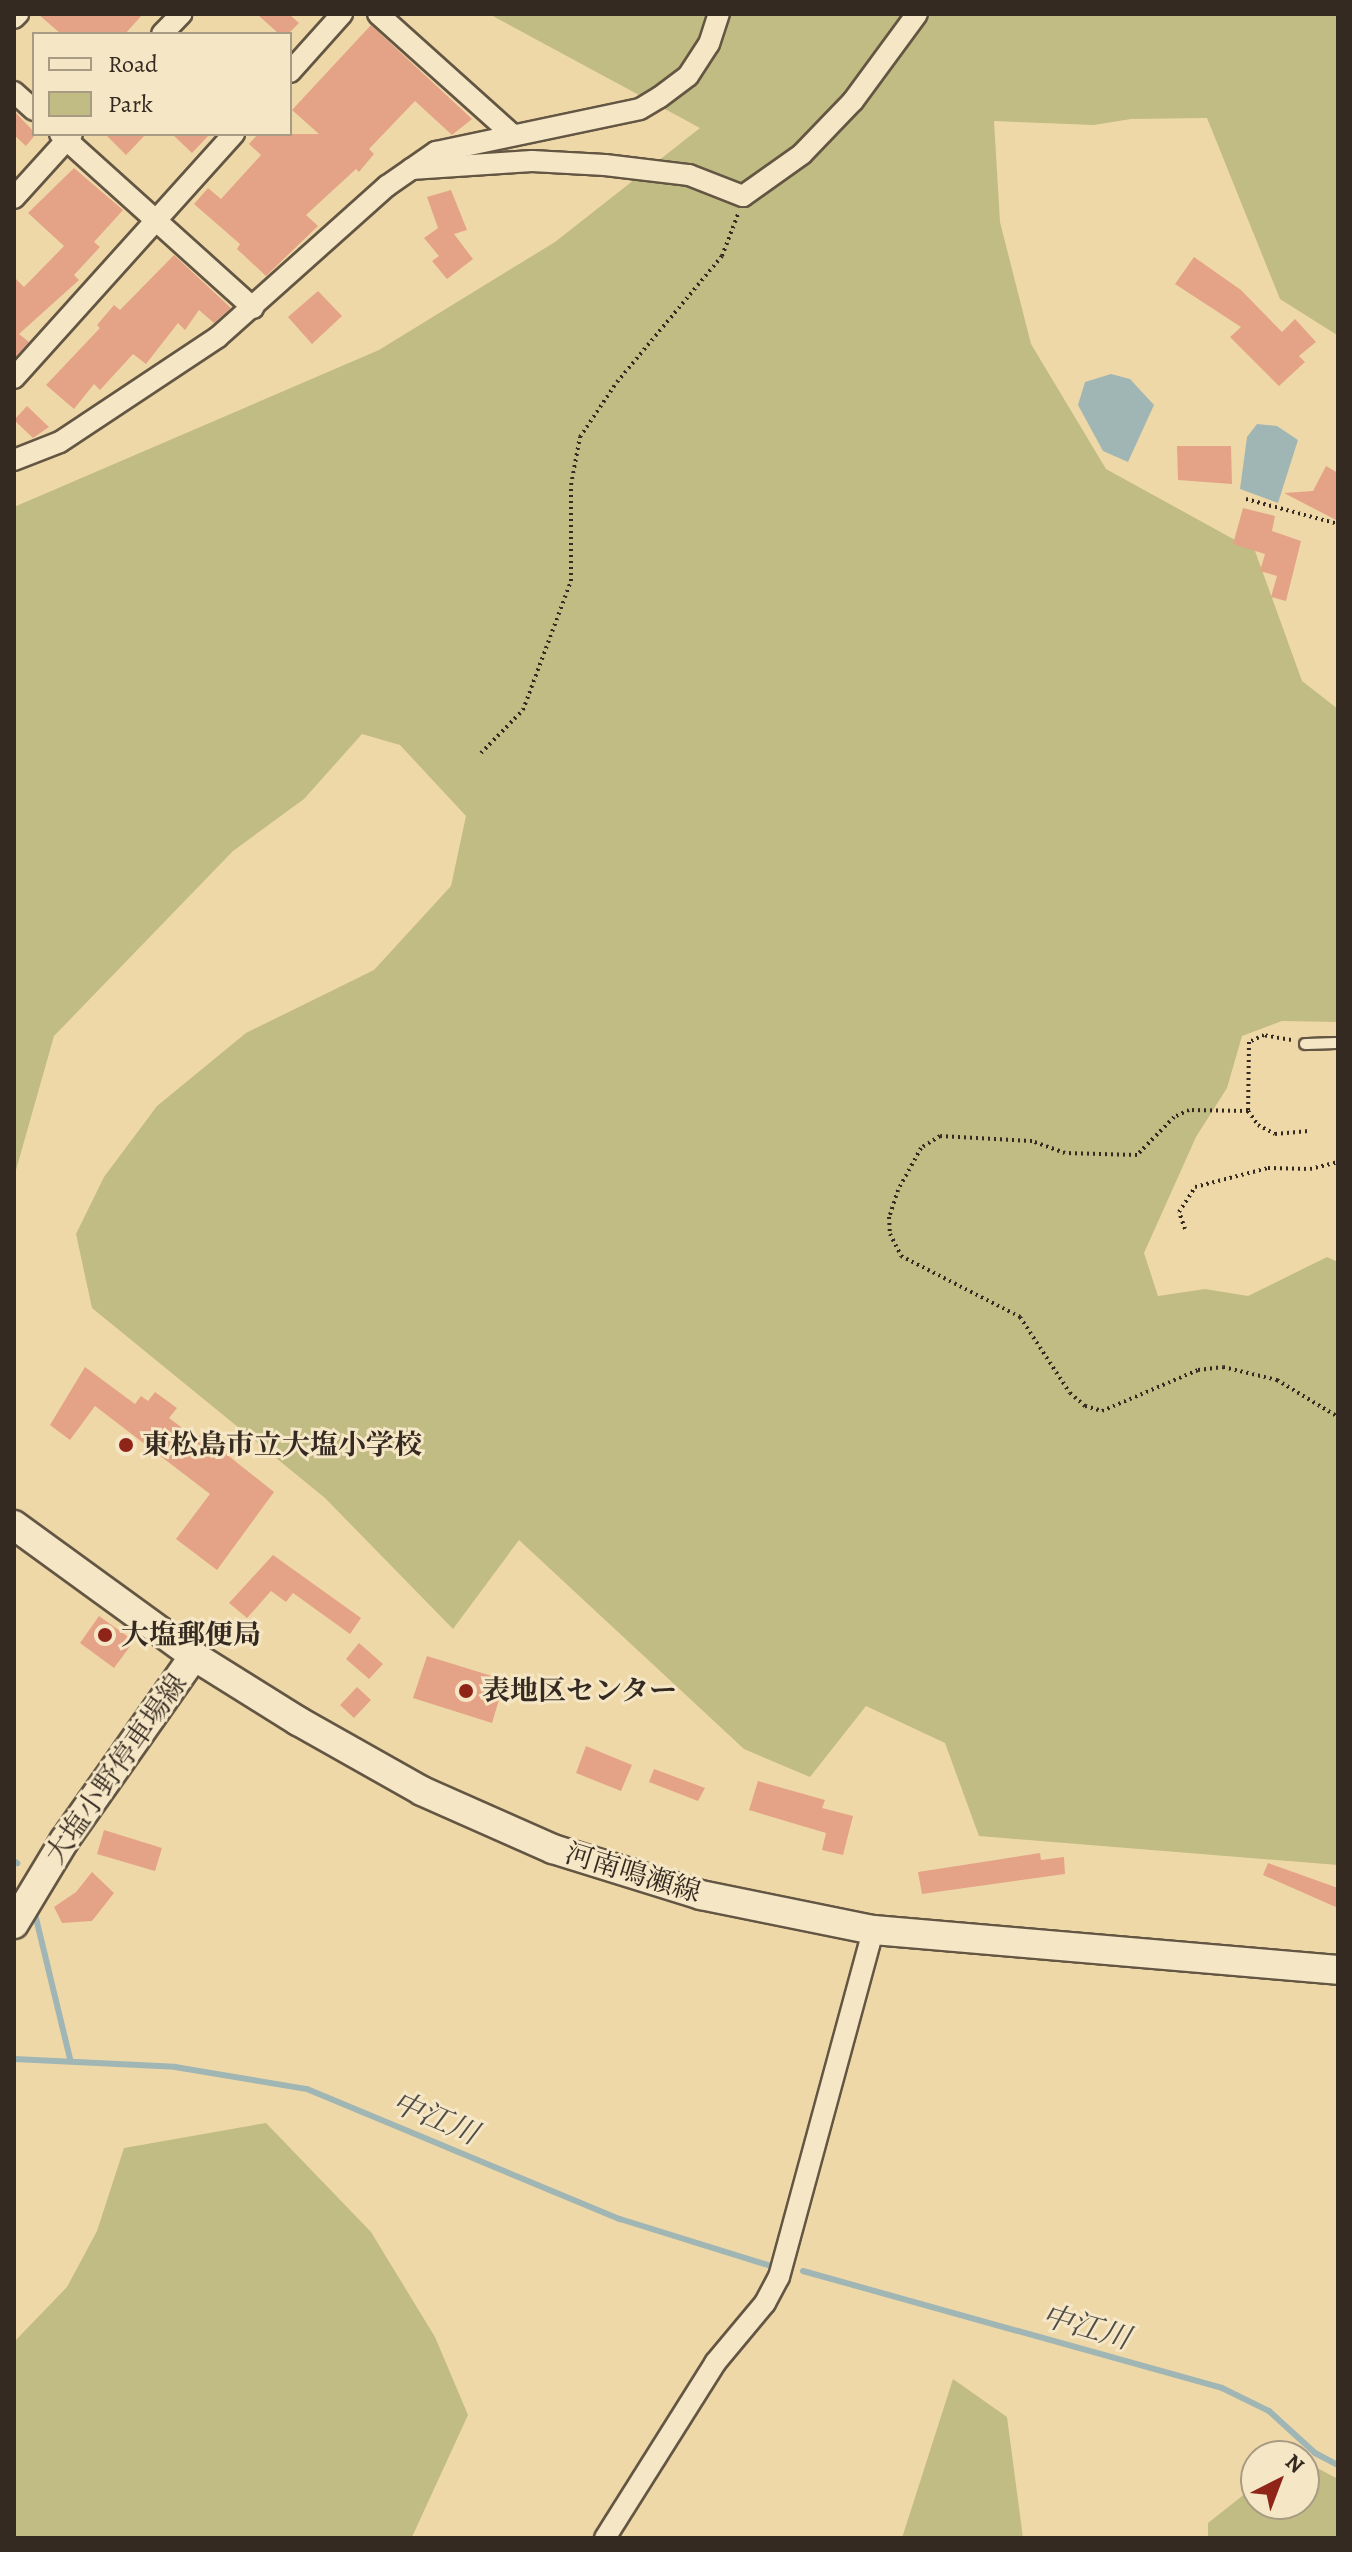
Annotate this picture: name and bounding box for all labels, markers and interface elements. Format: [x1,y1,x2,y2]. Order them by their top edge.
legend [32,32,292,136]
text: Road [108,48,158,80]
text: Park [108,88,153,120]
place label: 東松島市立大塩小学校 [142,1428,422,1462]
marker: 東松島市立大塩小学校 [117,1436,135,1454]
place label: 大塩郵便局 [121,1618,261,1652]
marker: 大塩郵便局 [96,1626,114,1644]
street label: 大塩小野停車場線 [38,1668,194,1870]
place label: 表地区センター [482,1674,678,1708]
marker: 表地区センター [457,1682,475,1700]
street label: 河南鳴瀬線 [561,1836,705,1910]
water label: 中江川 [387,2084,483,2152]
water label: 中江川 [1038,2297,1134,2357]
north arrow [1240,2440,1320,2520]
text: N [1279,2447,1311,2480]

